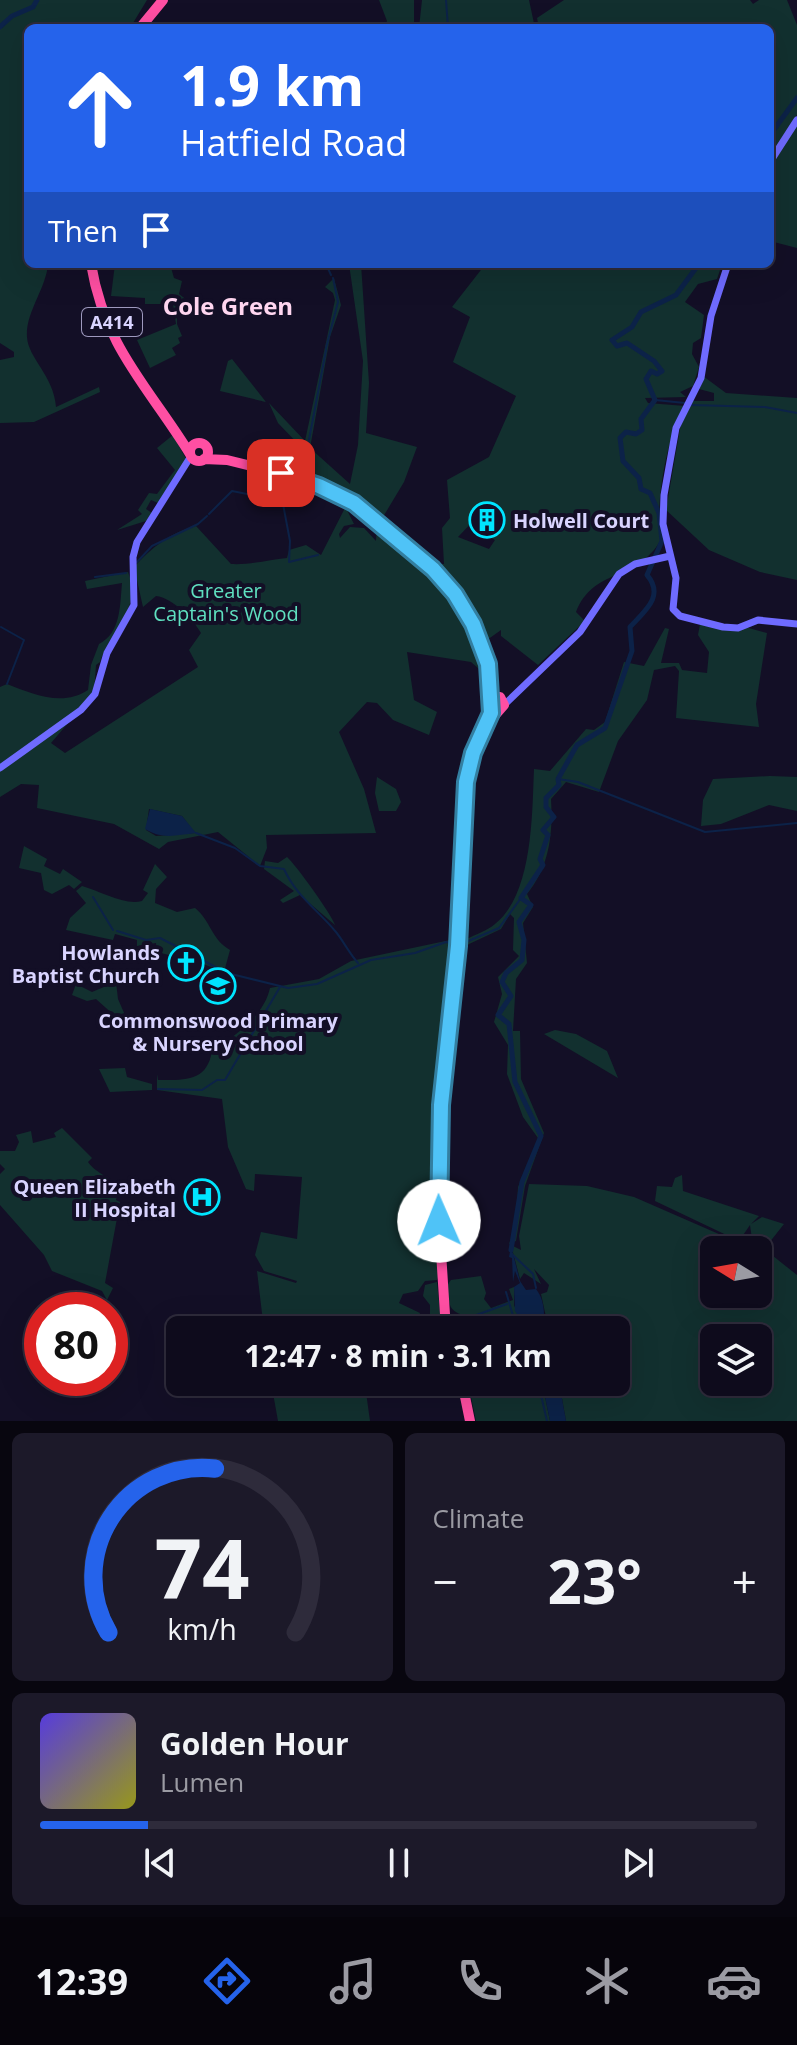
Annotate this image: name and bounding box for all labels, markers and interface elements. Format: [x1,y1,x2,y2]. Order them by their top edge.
text: 1.9 km [180,46,364,122]
icon: ahead [48,56,152,160]
text: Hatfield Road [180,118,407,167]
icon: arrive [134,208,178,252]
text: Then [48,210,118,251]
district label: Cole Green [163,289,293,322]
road number: A414 [82,308,142,336]
pin [247,439,315,507]
icon: arrive [259,451,303,495]
building icon: Holwell Court [468,501,506,539]
place label: Holwell Court [513,507,649,534]
park label: Greater Captain's Wood [153,577,299,627]
place label: Howlands Baptist Church [12,939,160,989]
church icon: Howlands Baptist Church [167,944,205,982]
school or university icon: Commonswood Primary & Nursery School [199,967,237,1005]
place label: Commonswood Primary & Nursery School [98,1007,338,1057]
place label: Queen Elizabeth II Hospital [13,1173,176,1223]
hospital icon: Queen Elizabeth II Hospital [183,1178,221,1216]
position arrow [397,1179,481,1263]
north arrow [700,1236,772,1308]
map controls [700,1236,772,1396]
speed limit sign: 80 [24,1292,128,1396]
button: layers [700,1324,772,1396]
text: 12:47 · 8 min · 3.1 km [244,1335,552,1376]
text: Climate [433,1500,524,1536]
text: 74 [155,1510,250,1623]
text: 23° [548,1540,642,1622]
text: − [433,1551,458,1611]
text: + [732,1551,757,1611]
text: km/h [168,1609,237,1648]
text: Golden Hour [160,1723,349,1764]
text: Lumen [160,1764,244,1800]
icon: previous [138,1841,182,1885]
icon: pause [377,1841,421,1885]
icon: next [616,1841,660,1885]
icon: directions [199,1953,255,2009]
icon: music [325,1953,381,2009]
icon: phone [452,1953,508,2009]
icon: climate [579,1953,635,2009]
icon: car [706,1953,762,2009]
text: 12:39 [35,1957,128,2006]

